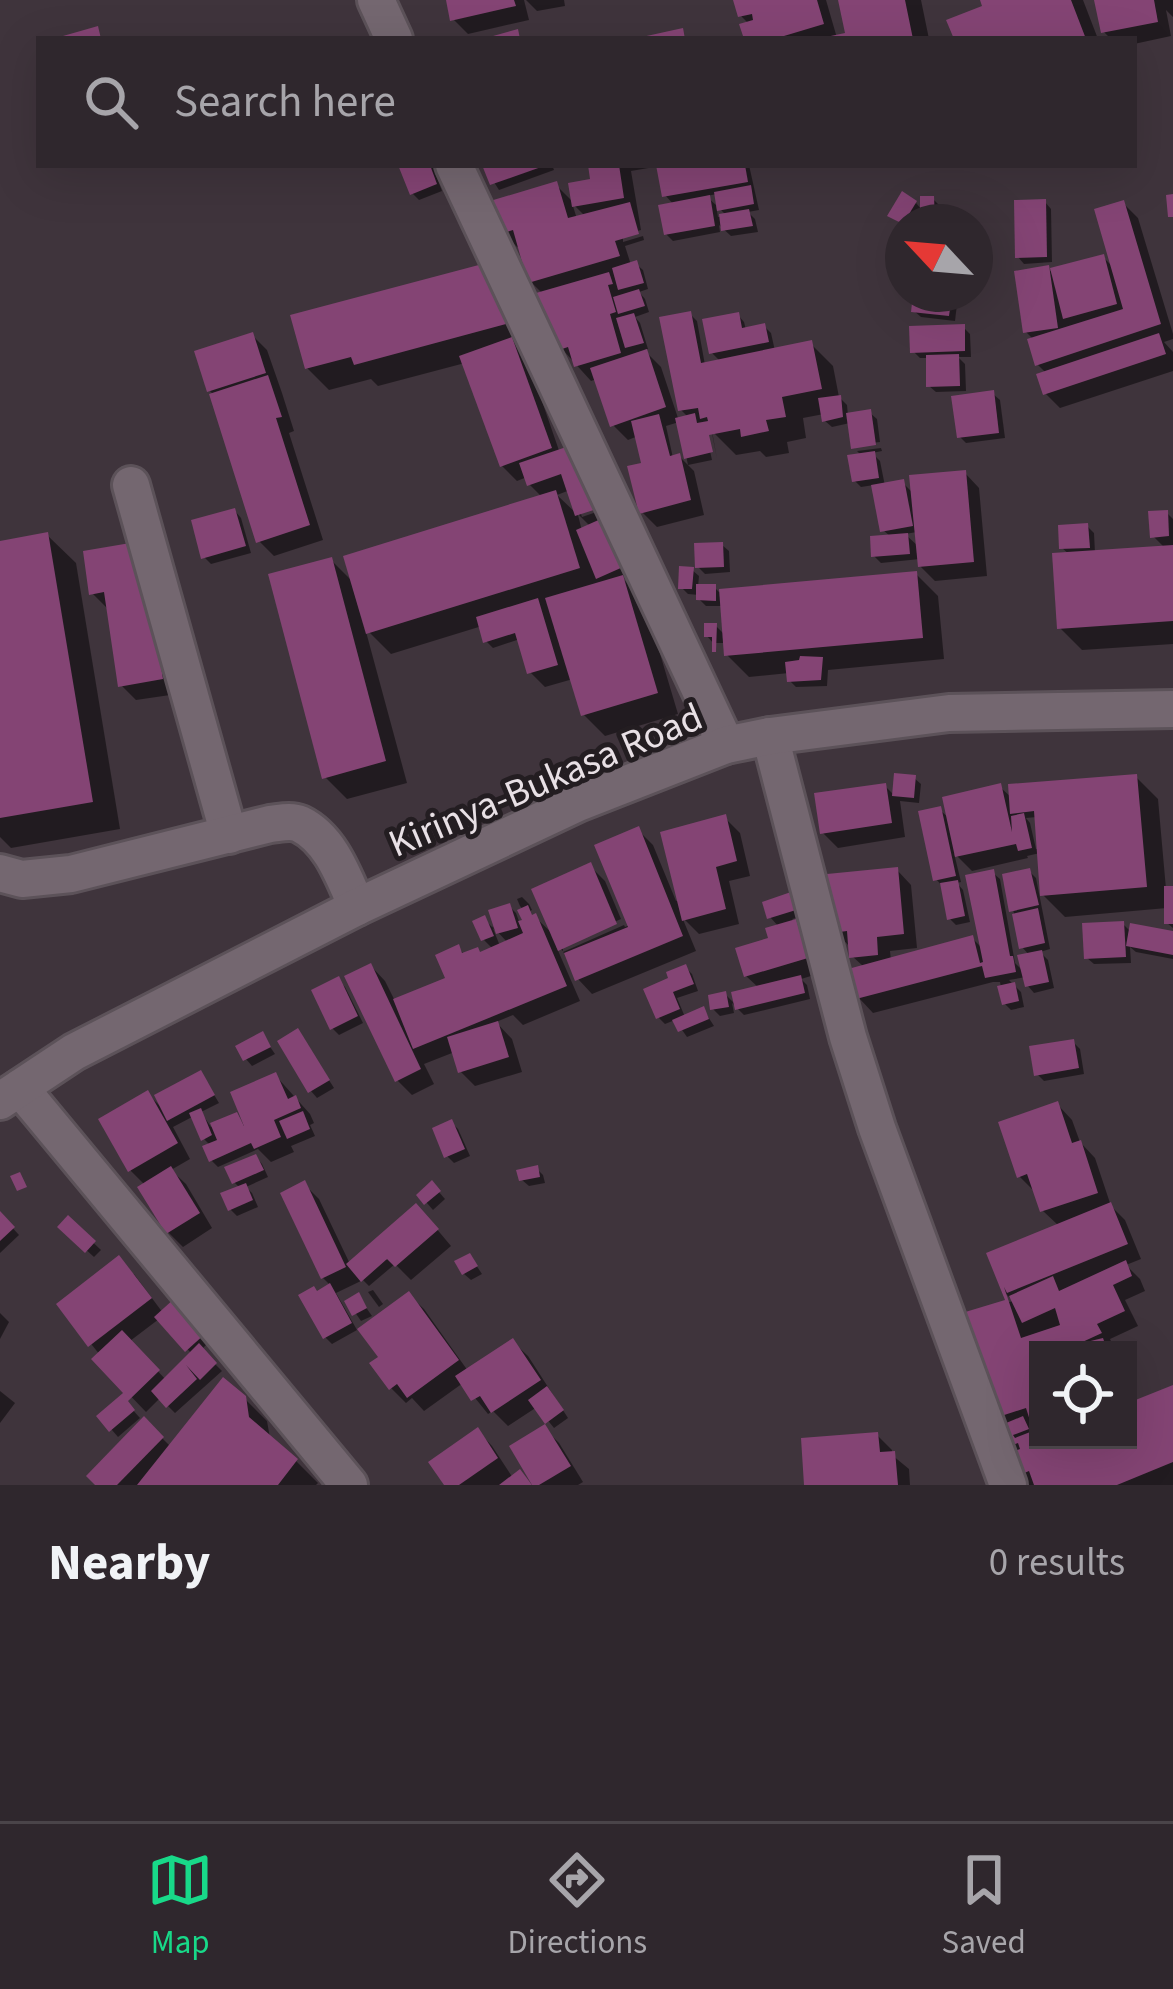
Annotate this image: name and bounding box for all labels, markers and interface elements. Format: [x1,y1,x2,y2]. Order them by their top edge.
search box [36,36,1137,168]
icon: search [78,69,144,135]
text: Search here [174,70,396,134]
north arrow [885,204,993,312]
street label: Kirinya-Bukasa Road [380,689,711,872]
map controls [1029,1341,1137,1449]
button: locate [1029,1341,1137,1449]
text: Nearby [48,1527,210,1599]
text: 0 results [989,1535,1125,1591]
tab: Map [147,1847,213,1966]
tab: Directions [508,1847,647,1966]
tab: Saved [942,1847,1026,1966]

